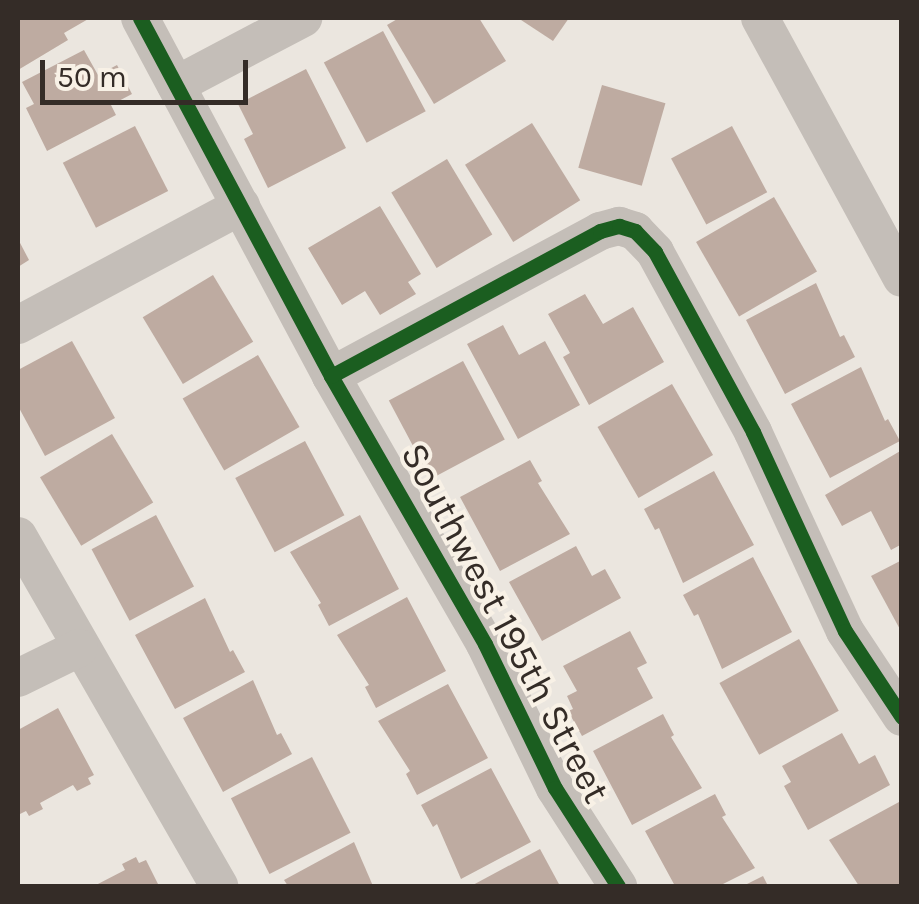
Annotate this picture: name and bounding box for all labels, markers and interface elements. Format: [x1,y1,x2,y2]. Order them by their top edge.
scale bar [45,40,252,102]
text: 50 m [57,59,127,95]
street label: Southwest 195th Street [391,435,619,811]

